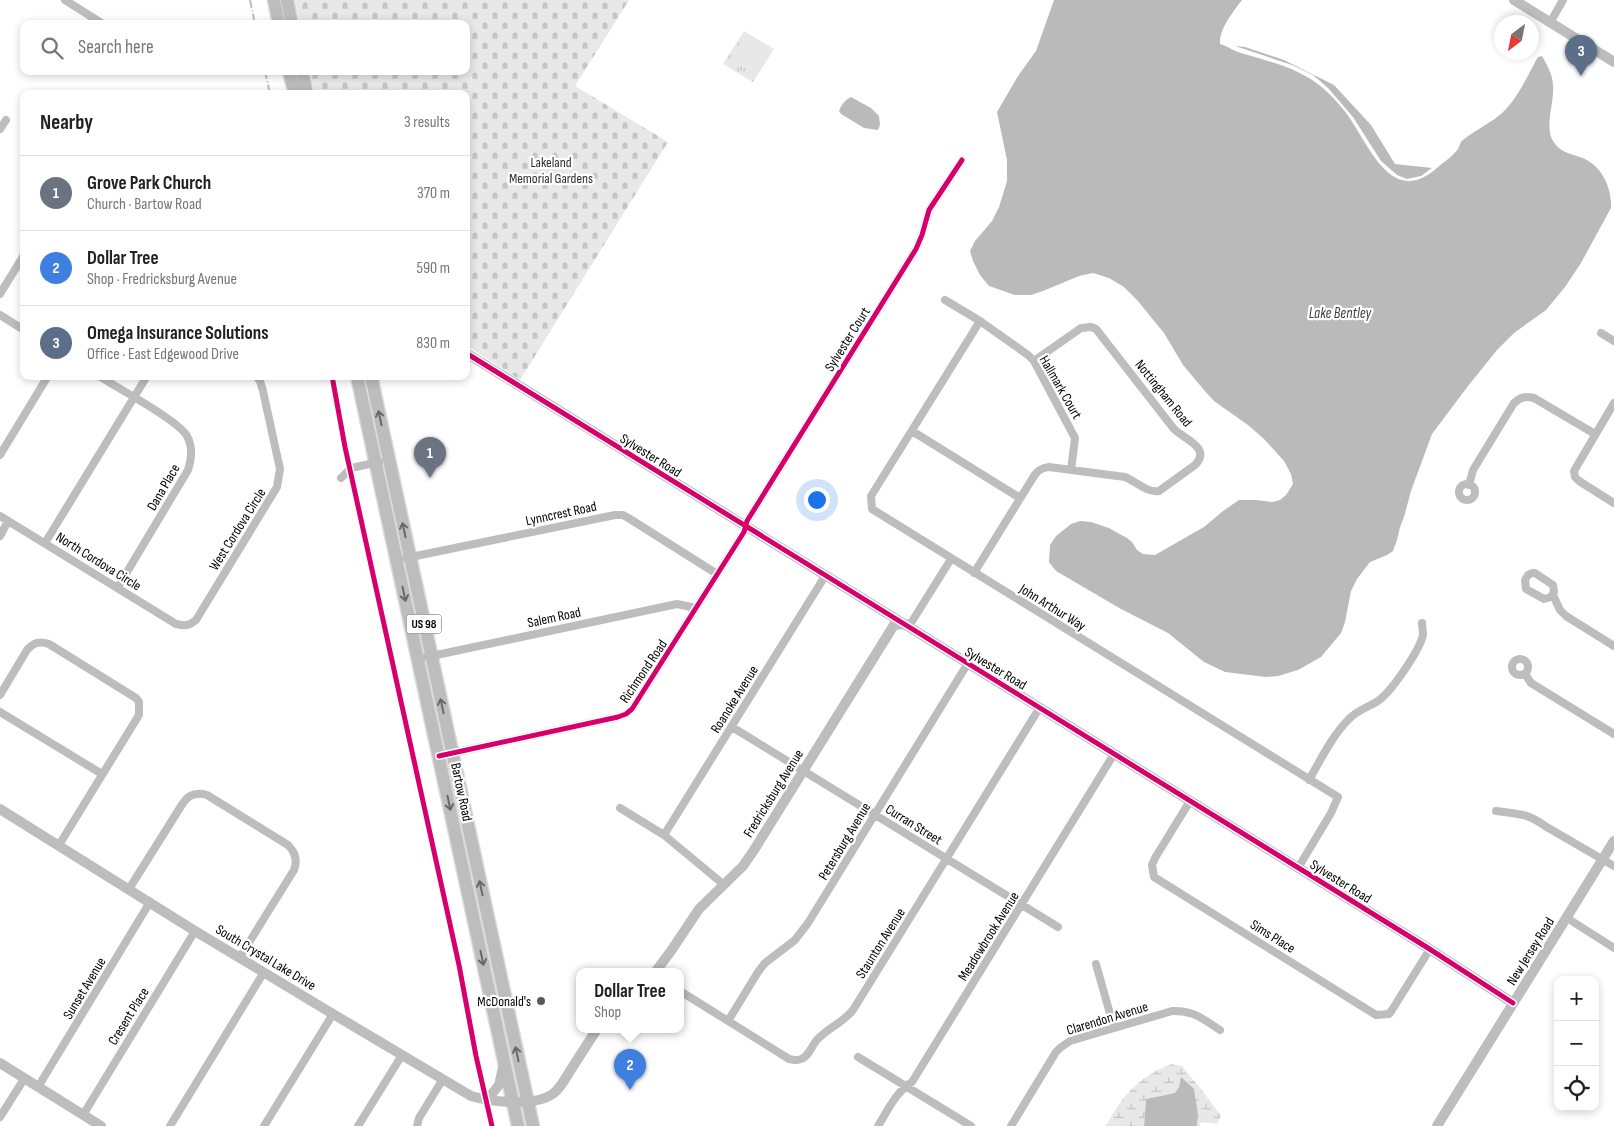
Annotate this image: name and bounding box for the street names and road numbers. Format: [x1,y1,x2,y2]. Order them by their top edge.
street label: Sylvester Court [821,304,874,375]
street label: Hallmark Court [1036,352,1086,422]
street label: Nottingham Road [1131,356,1196,430]
street label: Sylvester Road [617,430,685,481]
street label: Dana Place [143,461,184,514]
street label: West Cordova Circle [205,485,269,573]
street label: Lynncrest Road [524,498,598,529]
street label: North Cordova Circle [53,528,144,594]
street label: John Arthur Way [1016,580,1090,635]
street label: Salem Road [526,604,583,631]
road number: US 98 [406,614,442,634]
street label: Richmond Road [616,636,671,706]
street label: Sylvester Road [962,643,1030,694]
street label: Roanoke Avenue [707,662,762,736]
street label: Fredricksburg Avenue [740,746,807,840]
street label: Bartow Road [447,761,476,823]
street label: Petersburg Avenue [815,799,874,883]
street label: Curran Street [882,800,945,848]
street label: Sylvester Road [1307,856,1375,907]
street label: Meadowbrook Avenue [954,889,1023,984]
street label: Staunton Avenue [852,905,909,982]
street label: New Jersey Road [1503,914,1558,988]
street label: Sims Place [1247,916,1298,957]
street label: South Crystal Lake Drive [213,921,319,994]
street label: Sunset Avenue [59,954,110,1022]
street label: Cresent Place [104,984,153,1048]
street label: Clarendon Avenue [1064,998,1150,1039]

